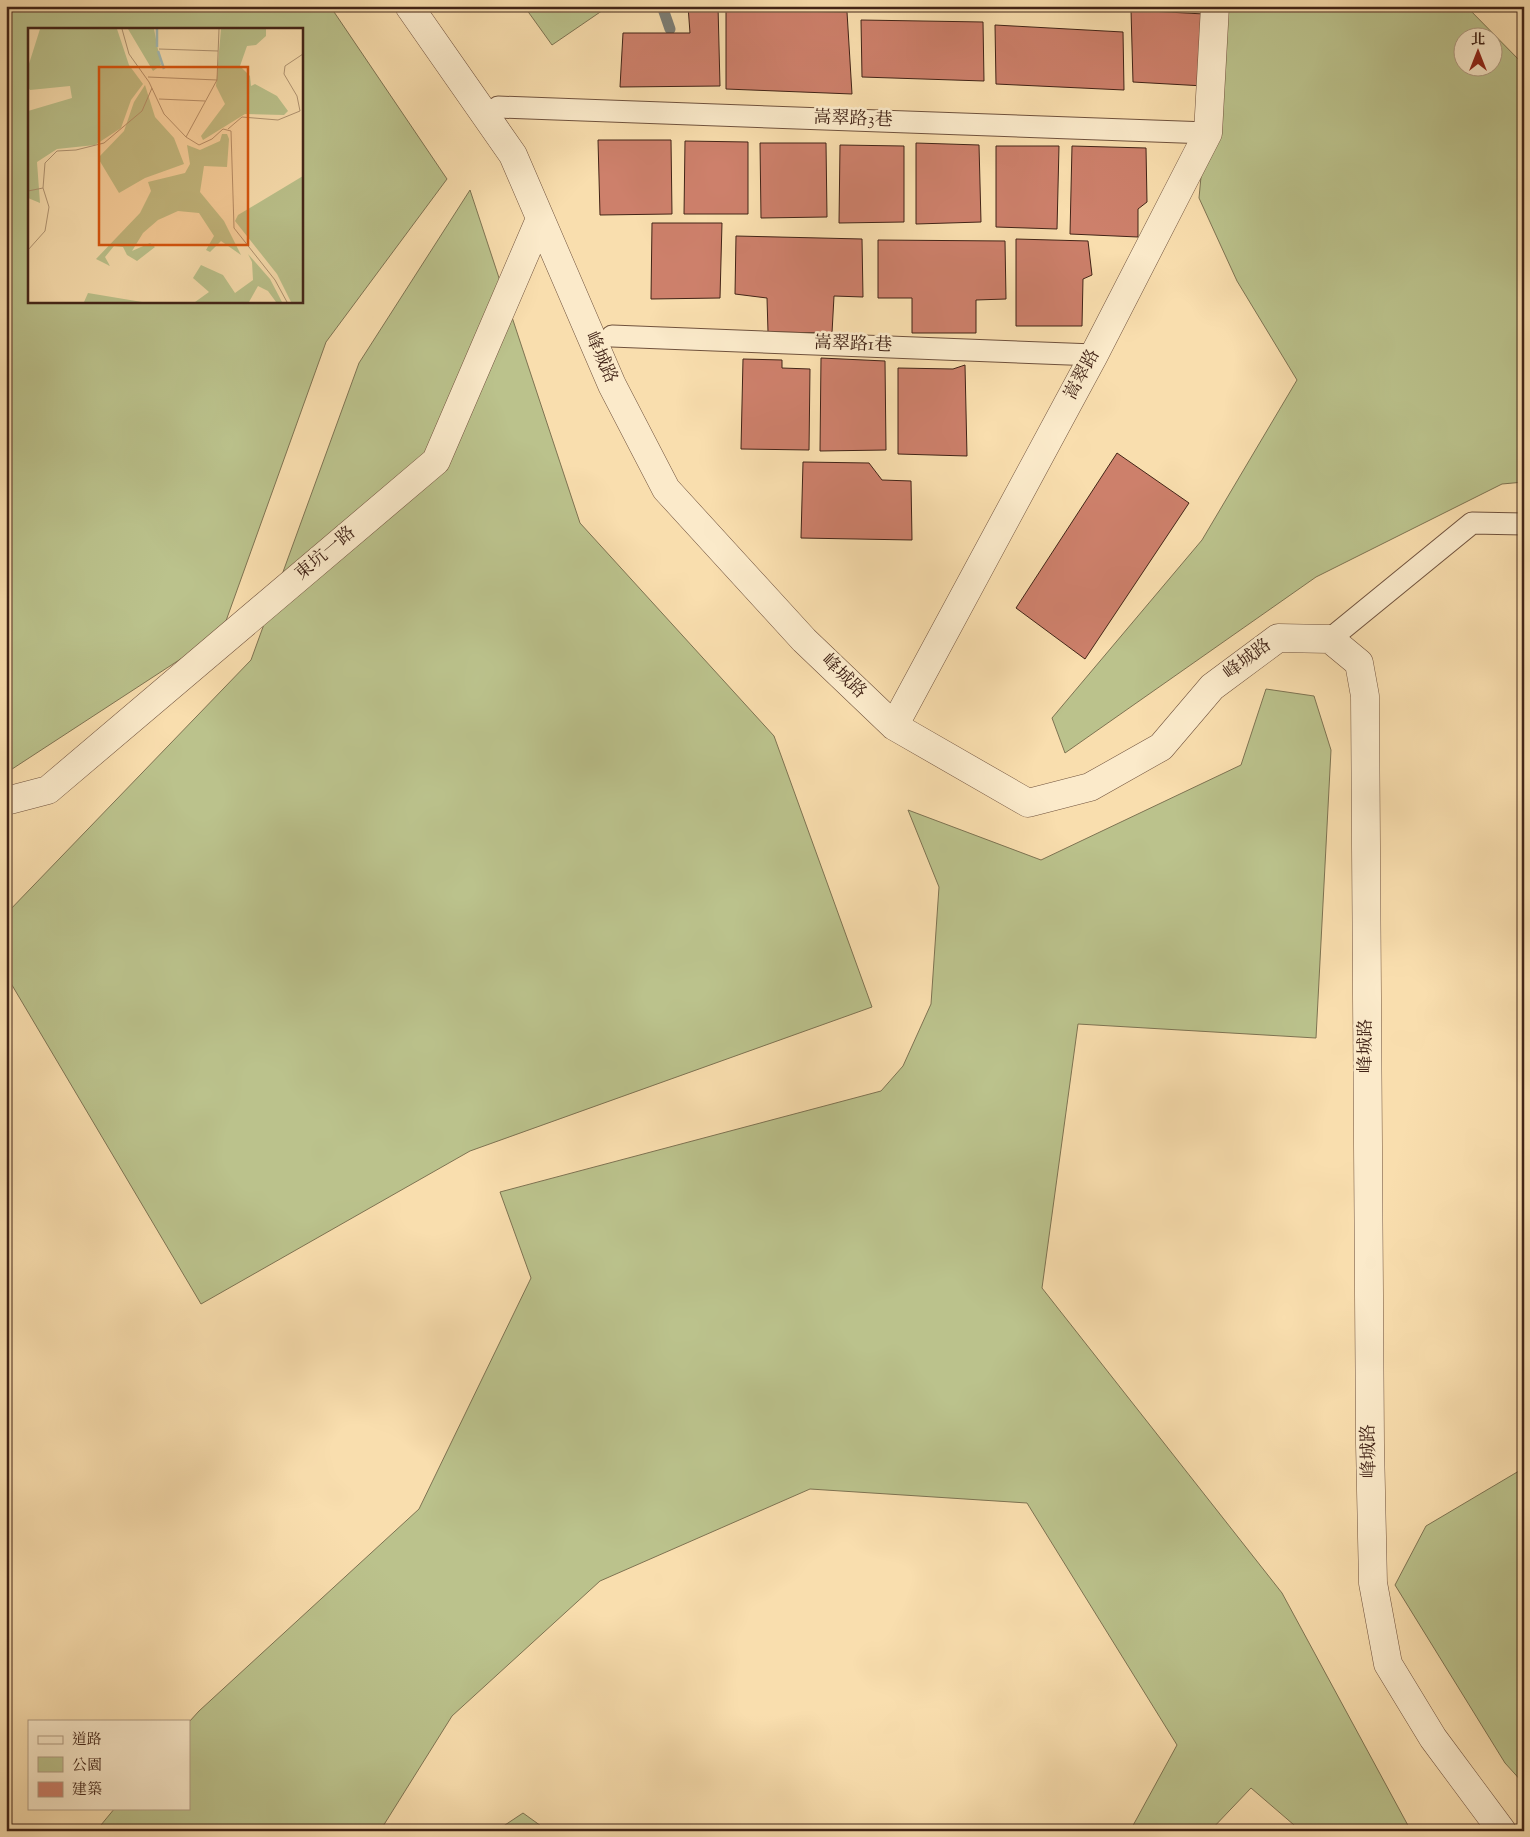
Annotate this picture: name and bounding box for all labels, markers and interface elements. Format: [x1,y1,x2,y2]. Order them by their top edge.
inset map [28,28,302,302]
north arrow [1452,28,1502,78]
text: 北 [1471,31,1485,51]
street label: 嵩翠路3巷 [813,106,893,134]
street label: 峰城路 [577,328,623,388]
street label: 嵩翠路1巷 [814,331,892,359]
street label: 嵩翠路 [1059,345,1107,405]
street label: 東坑一路 [290,521,362,587]
street label: 峰城路 [1219,633,1277,687]
street label: 峰城路 [815,649,871,705]
street label: 峰城路 [1354,1019,1380,1073]
street label: 峰城路 [1357,1424,1383,1478]
legend [28,1720,190,1810]
text: 道路 [72,1730,102,1751]
text: 公園 [72,1756,102,1777]
text: 建築 [72,1780,102,1801]

